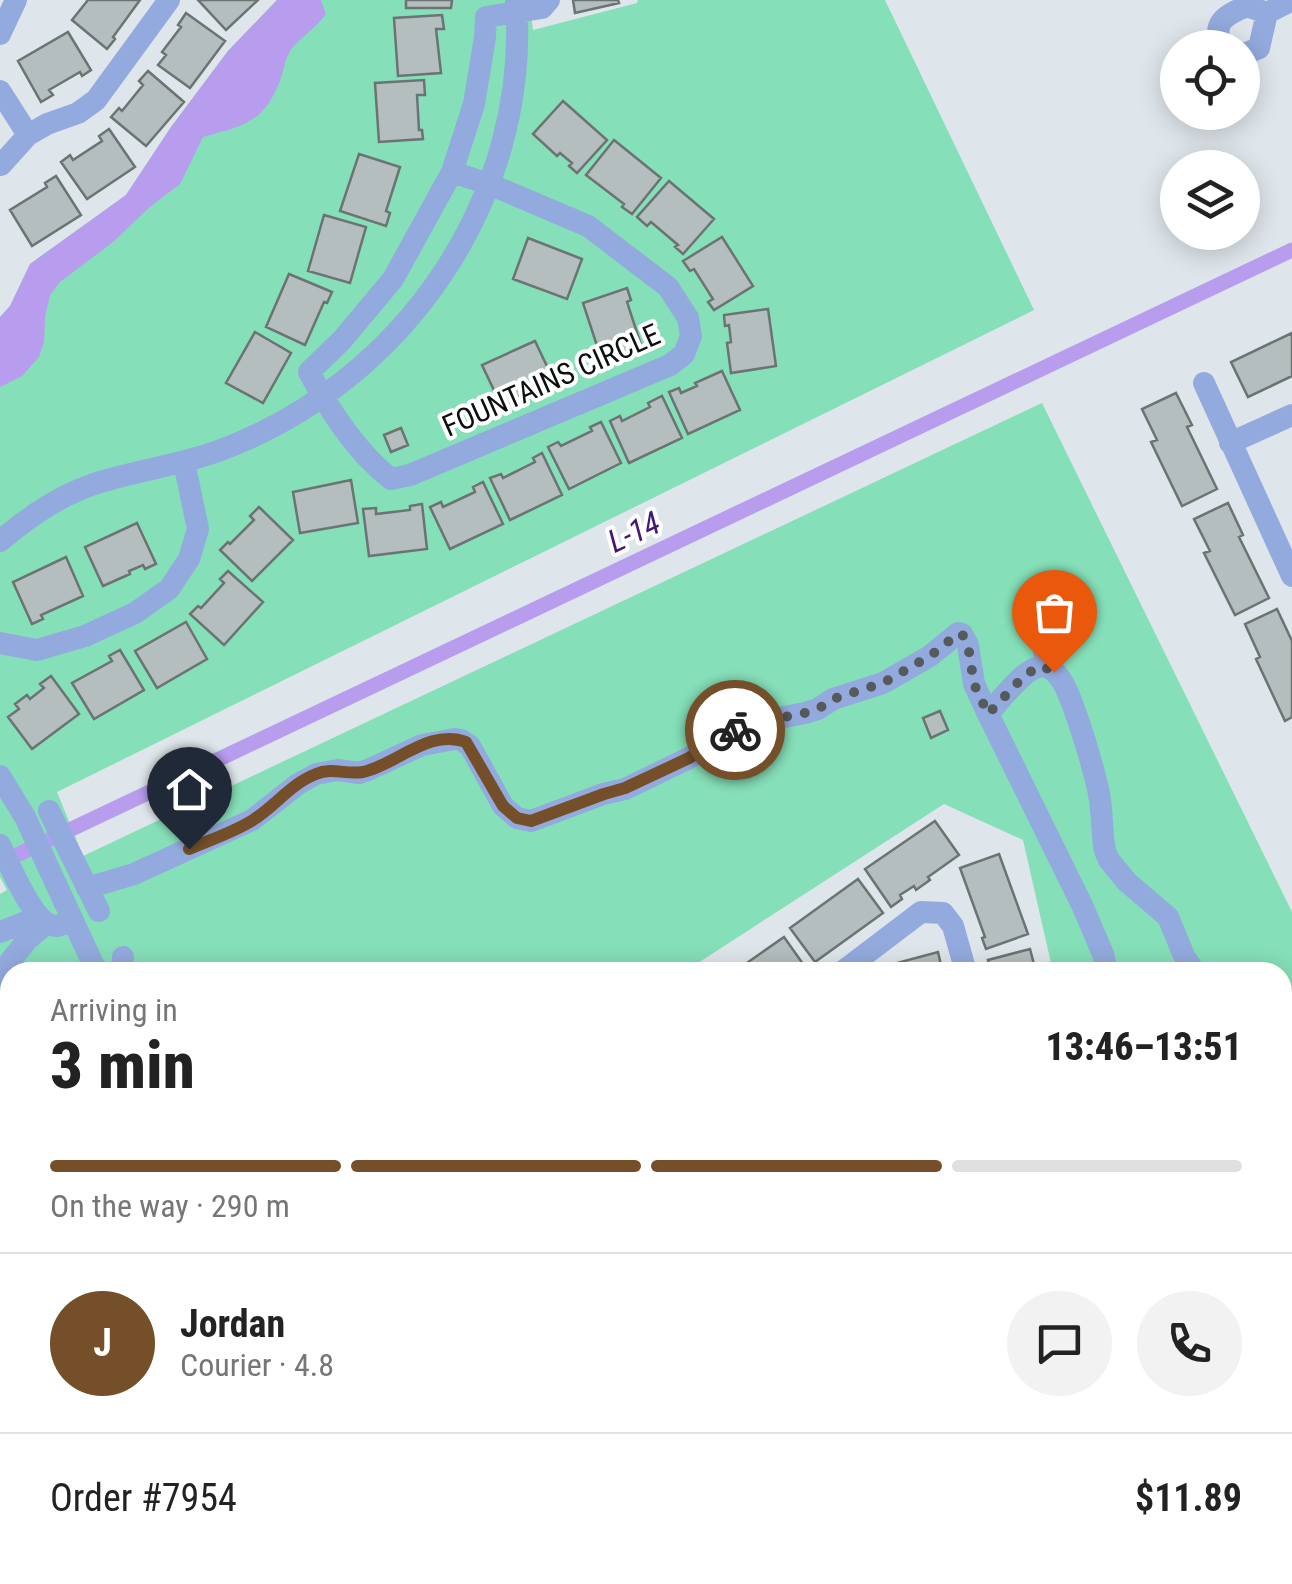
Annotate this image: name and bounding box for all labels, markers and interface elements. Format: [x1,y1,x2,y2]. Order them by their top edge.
map controls [1160,30,1260,250]
button: locate [1160,30,1260,130]
button: layers [1160,150,1260,250]
street label: FOUNTAINS CIRCLE [437,316,665,444]
water label: L-14 [602,504,666,560]
pin [1012,570,1097,673]
icon: bag [1027,585,1082,640]
courier [685,680,785,780]
icon: bike [708,703,763,758]
pin [147,747,232,850]
icon: home [162,762,217,817]
text: Arriving in [50,991,178,1029]
text: 13:46–13:51 [1045,1025,1242,1069]
text: 3 min [50,1028,195,1104]
text: On the way · 290 m [50,1187,290,1225]
button: chat [1007,1291,1112,1396]
button: phone [1137,1291,1242,1396]
text: Jordan [180,1302,285,1346]
text: J [93,1321,112,1365]
text: Courier · 4.8 [180,1346,334,1384]
text: Order #7954 [50,1476,237,1520]
text: $11.89 [1135,1476,1242,1520]

